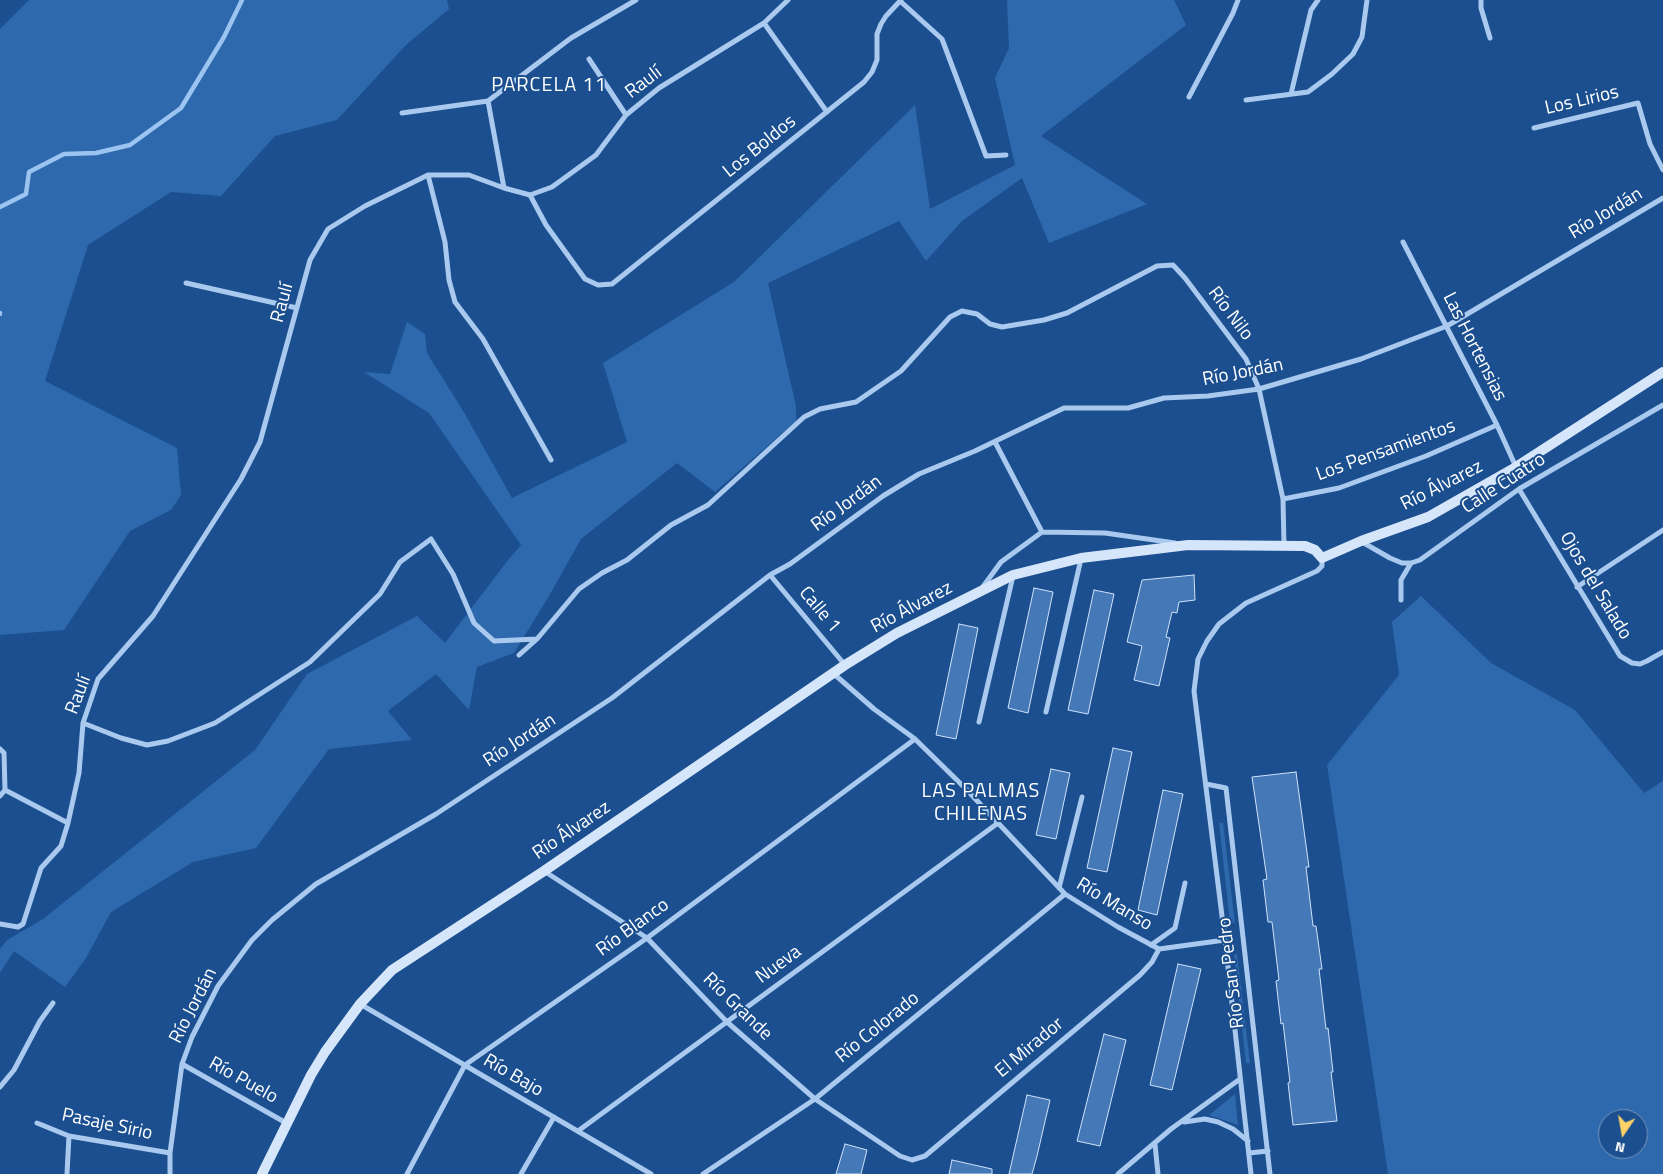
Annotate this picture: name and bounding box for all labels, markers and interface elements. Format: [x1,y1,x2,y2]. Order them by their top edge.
street label: Raulí [621,62,667,104]
district label: PARCELA 11 [490,74,608,98]
street label: Los Lirios [1543,81,1621,121]
street label: Los Boldos [719,111,801,183]
street label: Río Jordán [1565,183,1647,245]
street label: Raulí [267,281,299,325]
street label: Río Nilo [1202,283,1258,345]
street label: Las Hortensias [1437,289,1511,405]
street label: Río Jordán [1201,354,1285,392]
street label: Los Pensamientos [1313,415,1459,487]
street label: Calle Cuatro [1458,449,1550,519]
street label: Río Álvarez [1397,456,1487,516]
street label: Río Jordán [807,471,887,537]
street label: Ojos del Salado [1554,528,1636,644]
street label: Río Álvarez [867,577,957,639]
street label: Calle 1 [793,582,845,638]
street label: Raulí [61,672,97,718]
street label: Río Jordán [480,709,560,773]
district label: LAS PALMAS CHILENAS [920,780,1042,827]
street label: Río Álvarez [529,797,615,865]
street label: Río Manso [1072,873,1156,937]
street label: Río Blanco [592,894,674,962]
street label: Río San Pedro [1214,916,1250,1030]
street label: Nueva [752,941,806,989]
street label: Río Jordán [165,964,223,1048]
street label: Río Grande [698,968,776,1046]
street label: Río Colorado [832,987,924,1069]
street label: El Mirador [991,1013,1069,1083]
street label: Río Bajo [479,1050,547,1102]
street label: Río Puelo [204,1053,282,1109]
street label: Pasaje Sirio [60,1104,154,1146]
north arrow [1598,1109,1648,1159]
text: N [1613,1137,1627,1159]

